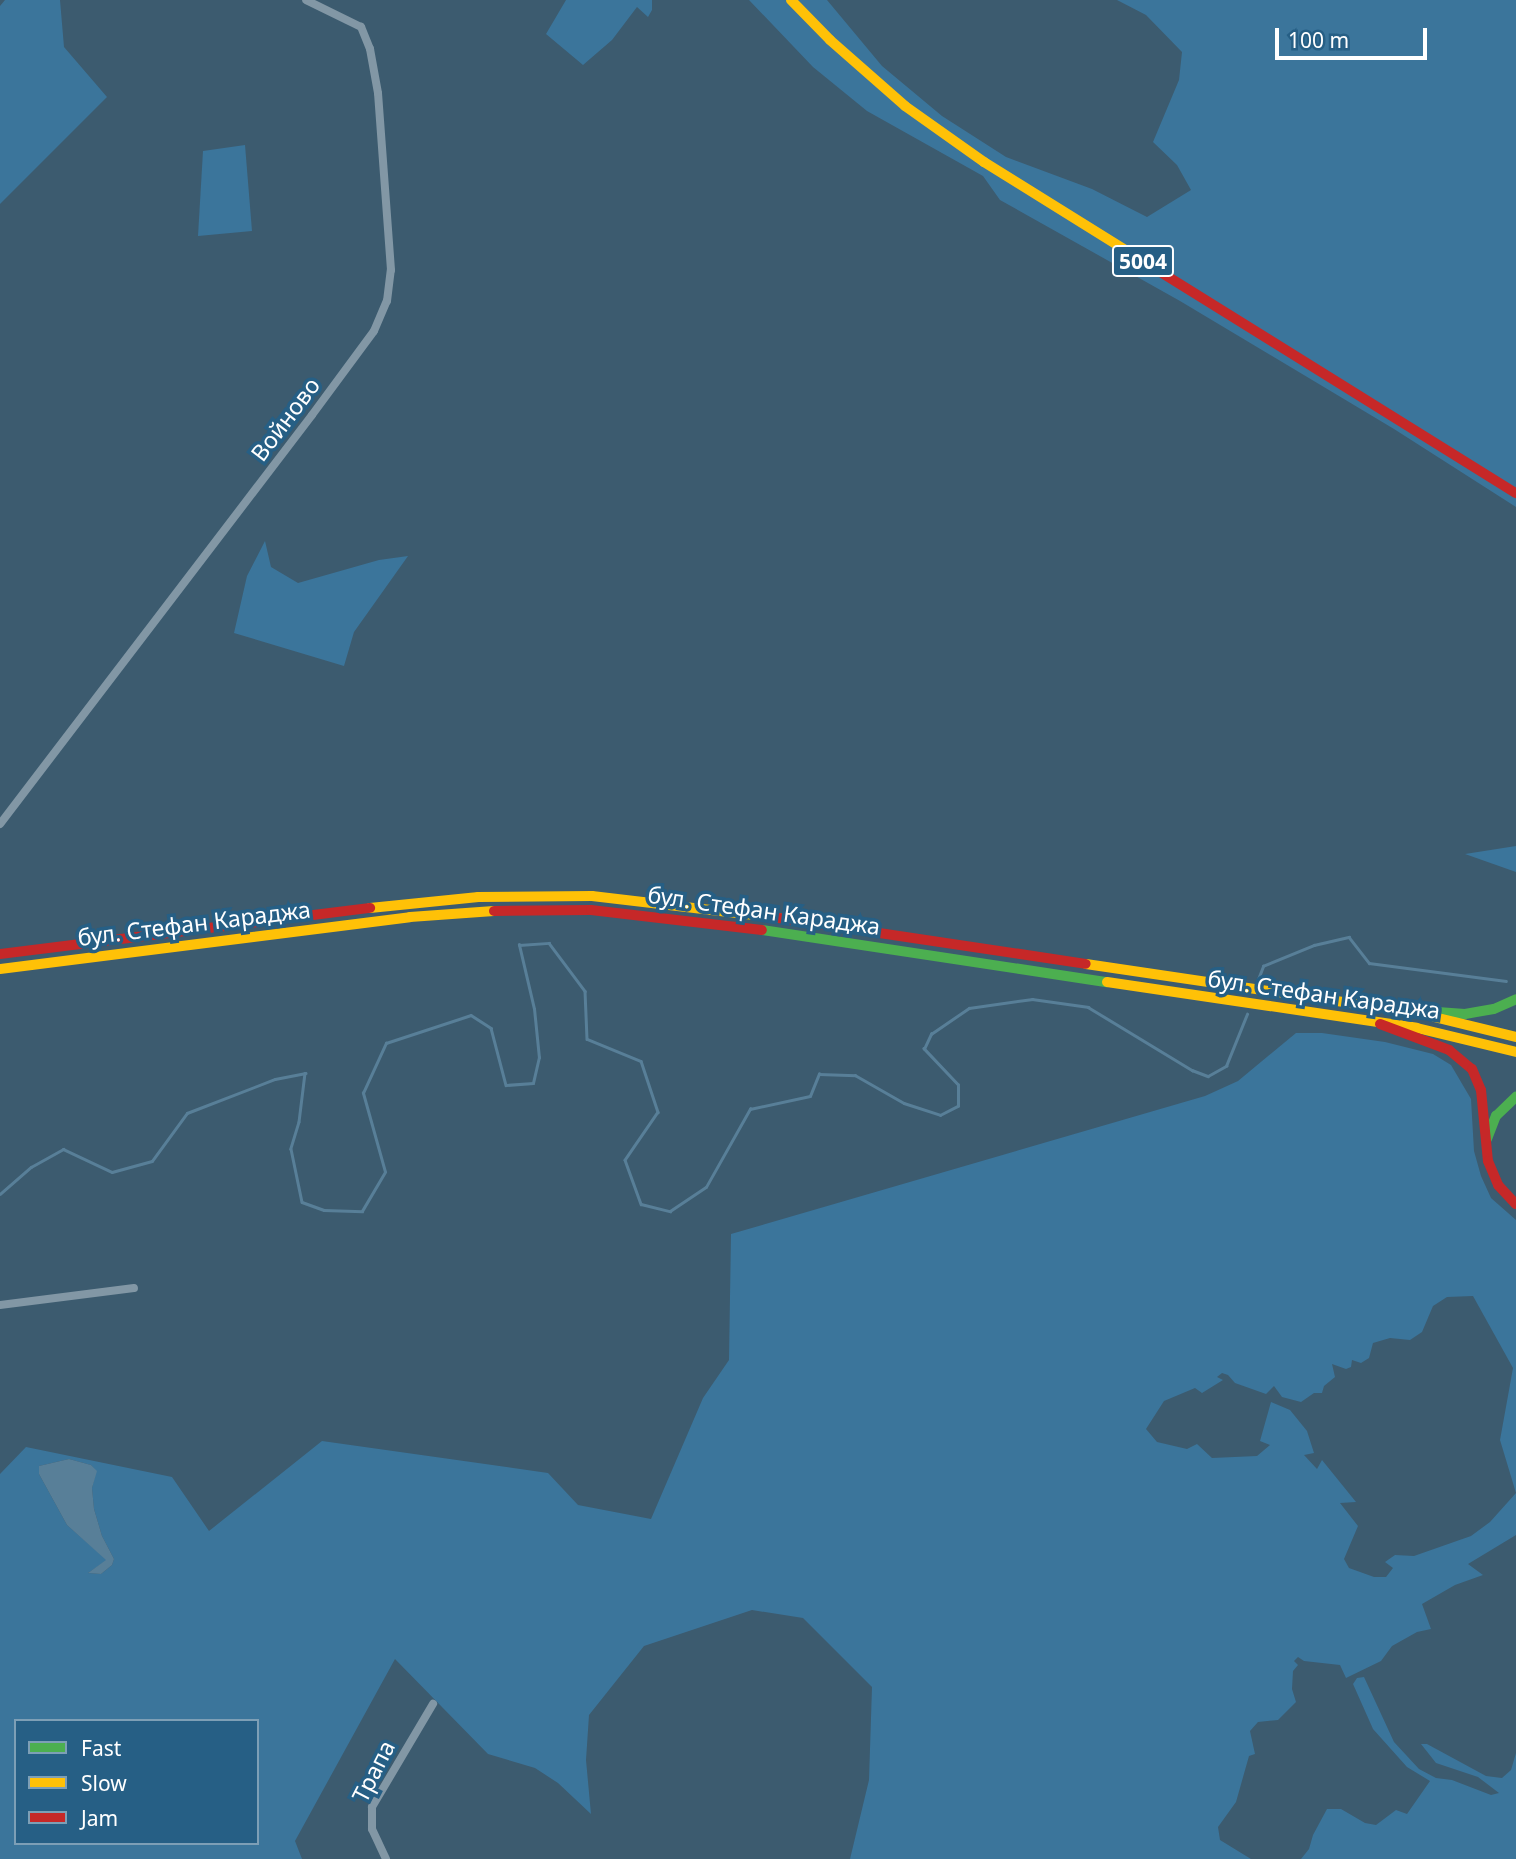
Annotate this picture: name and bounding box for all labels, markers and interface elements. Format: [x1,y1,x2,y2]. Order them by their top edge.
scale bar [1278,14,1430,58]
text: 100 m [1288,26,1349,54]
road number: 5004 [1112,244,1174,278]
street label: Войново [245,372,325,466]
street label: бул. Стефан Караджа [646,880,882,940]
street label: бул. Стефан Караджа [76,895,312,951]
street label: бул. Стефан Караджа [1206,964,1442,1024]
legend [14,1719,259,1845]
text: Fast [81,1734,121,1762]
street label: Трапа [346,1736,400,1806]
text: Slow [81,1769,127,1797]
text: Jam [81,1804,118,1832]

